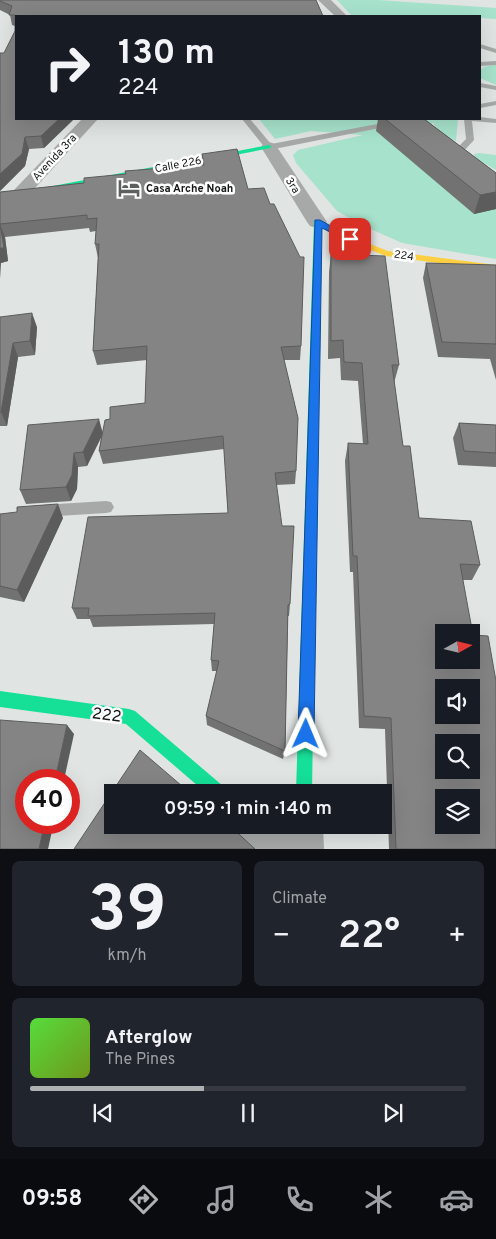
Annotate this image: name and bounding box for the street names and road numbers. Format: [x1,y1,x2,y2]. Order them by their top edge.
street label: Avenida 3ra [30,131,80,184]
street label: Calle 226 [154,154,203,176]
street label: 3ra [282,175,303,196]
street label: 224 [393,248,415,264]
street label: 222 [91,704,123,728]

